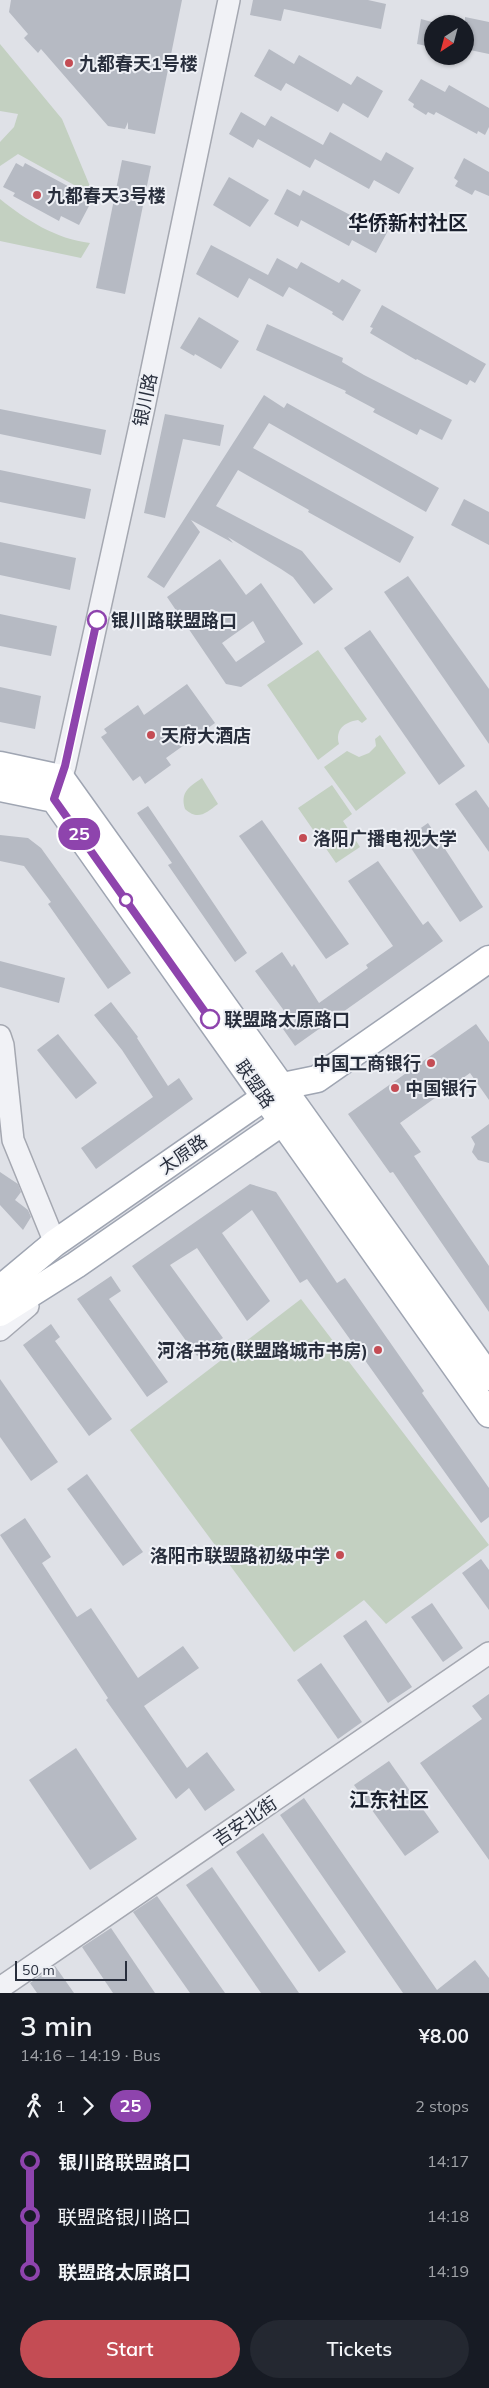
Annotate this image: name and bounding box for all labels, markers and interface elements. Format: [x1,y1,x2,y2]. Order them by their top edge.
north arrow [424,15,474,65]
map controls [424,15,474,65]
place label: 九都春天1号楼 [79,52,198,75]
marker: 九都春天1号楼 [63,57,75,69]
place label: 九都春天3号楼 [47,184,166,207]
marker: 九都春天3号楼 [31,189,43,201]
district label: 华侨新村社区 [348,210,468,235]
street label: 银川路 [128,371,162,429]
place label: 银川路联盟路口 [111,609,237,632]
marker: 银川路联盟路口 [87,610,107,630]
place label: 天府大酒店 [161,724,251,747]
marker: 天府大酒店 [145,729,157,741]
line badge: 25 [56,818,102,850]
text: 25 [68,822,90,845]
place label: 洛阳广播电视大学 [313,827,457,850]
marker: 洛阳广播电视大学 [297,832,309,844]
unlabelled marker [119,893,133,907]
place label: 联盟路太原路口 [224,1008,350,1031]
marker: 联盟路太原路口 [200,1009,220,1029]
place label: 中国工商银行 [313,1052,421,1075]
street label: 联盟路 [230,1055,280,1113]
marker: 中国工商银行 [425,1057,437,1069]
place label: 中国银行 [405,1077,477,1100]
marker: 中国银行 [389,1082,401,1094]
street label: 太原路 [154,1129,212,1179]
place label: 河洛书苑(联盟路城市书房) [157,1339,368,1362]
marker: 河洛书苑(联盟路城市书房) [372,1344,384,1356]
place label: 洛阳市联盟路初级中学 [150,1544,330,1567]
marker: 洛阳市联盟路初级中学 [334,1549,346,1561]
district label: 江东社区 [349,1787,429,1812]
street label: 吉安北街 [209,1791,281,1851]
scale bar [15,1958,128,1981]
text: 50 m [22,1961,55,1979]
text: 3 min [20,2008,93,2043]
text: ¥8.00 [419,2024,469,2048]
text: 14:16 – 14:19 · Bus [20,2045,161,2065]
icon: walk [20,2092,48,2120]
icon: forward [74,2092,102,2120]
text: 25 [120,2094,141,2117]
text: 1 [56,2096,66,2116]
text: 2 stops [415,2096,469,2116]
text: 银川路联盟路口 [58,2150,191,2174]
text: 14:17 [427,2151,469,2171]
text: 联盟路银川路口 [58,2205,191,2229]
text: 14:18 [427,2206,469,2226]
text: 联盟路太原路口 [58,2260,191,2284]
text: 14:19 [427,2261,469,2281]
button: Start [20,2320,240,2378]
button: Tickets [250,2320,469,2378]

